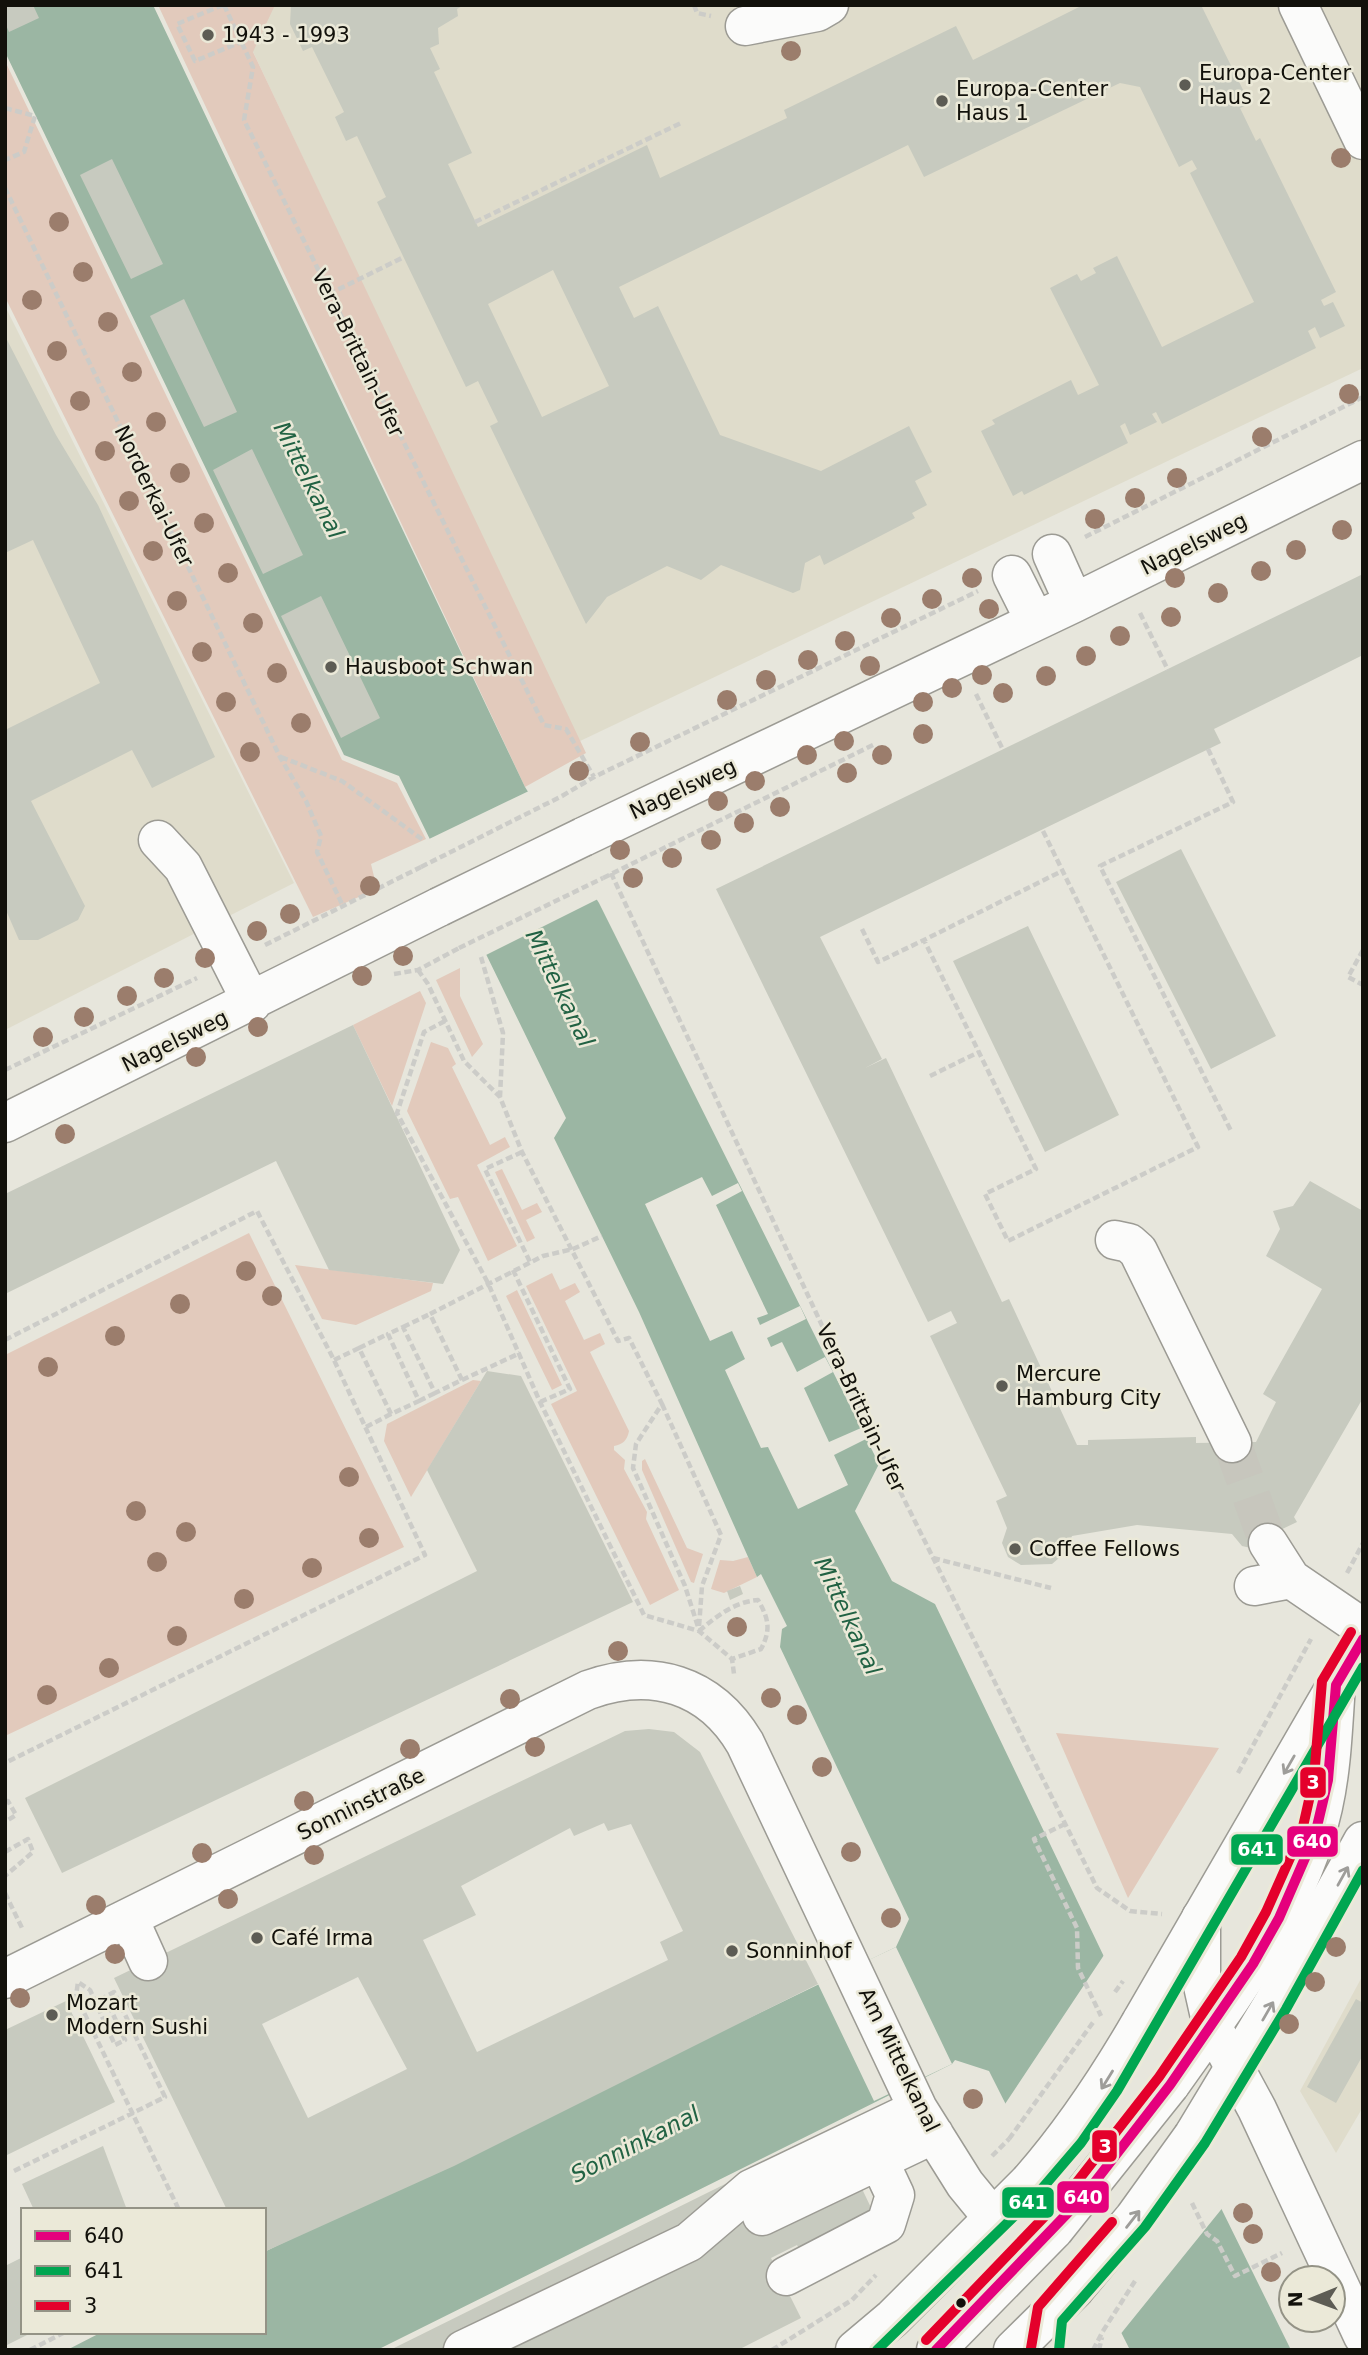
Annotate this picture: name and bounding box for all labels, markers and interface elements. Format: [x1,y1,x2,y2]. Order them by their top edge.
place label: 1943 - 1993 [222,23,350,47]
marker: 1943 - 1993 [200,27,216,43]
place label: Europa-Center Haus 2 [1199,61,1351,109]
place label: Europa-Center Haus 1 [956,77,1108,125]
marker: Europa-Center Haus 2 [1177,77,1193,93]
marker: Europa-Center Haus 1 [934,93,950,109]
street label: Vera-Brittain-Ufer [307,265,409,441]
water label: Mittelkanal [269,417,350,543]
street label: Norderkai-Ufer [109,421,199,571]
street label: Nagelsweg [1137,508,1251,580]
place label: Hausboot Schwan [345,655,533,679]
marker: Hausboot Schwan [323,659,339,675]
street label: Nagelsweg [626,754,740,824]
water label: Mittelkanal [520,925,600,1051]
street label: Nagelsweg [118,1005,232,1077]
street label: Vera-Brittain-Ufer [811,1320,911,1496]
place label: Mercure Hamburg City [1016,1362,1161,1410]
marker: Mercure Hamburg City [994,1378,1010,1394]
place label: Coffee Fellows [1029,1537,1180,1561]
marker: Coffee Fellows [1007,1541,1023,1557]
water label: Mittelkanal [809,1553,887,1680]
one-way arrow [1282,1755,1296,1775]
street label: Sonninstraße [293,1763,429,1845]
line badge: 3 [1299,1766,1327,1799]
text: 3 [1306,1771,1320,1793]
line badge: 640 [1286,1825,1339,1858]
text: 640 [1292,1830,1332,1852]
line badge: 641 [1230,1833,1284,1866]
text: 641 [1237,1838,1277,1860]
one-way arrow [1336,1866,1350,1886]
place label: Café Irma [271,1926,373,1950]
marker: Café Irma [249,1930,265,1946]
place label: Sonninhof [746,1939,852,1963]
marker: Sonninhof [724,1943,740,1959]
street label: Am Mittelkanal [854,1984,944,2136]
place label: Mozart Modern Sushi [66,1991,208,2039]
one-way arrow [1261,2002,1275,2022]
marker: Mozart Modern Sushi [44,2007,60,2023]
one-way arrow [1100,2070,1114,2090]
water label: Sonninkanal [566,2100,704,2188]
line badge: 3 [1091,2129,1118,2163]
text: 3 [1098,2135,1112,2157]
line badge: 640 [1056,2180,1110,2214]
line badge: 641 [1001,2186,1055,2219]
text: 640 [1063,2186,1103,2208]
text: 641 [1008,2191,1048,2213]
legend [21,2208,266,2334]
one-way arrow [1126,2210,1141,2228]
text: 640 [84,2224,124,2248]
text: 641 [84,2259,124,2283]
north arrow [1277,2264,1347,2334]
text: N [1284,2291,1306,2307]
text: 3 [84,2294,97,2318]
unlabelled marker [954,2296,968,2310]

